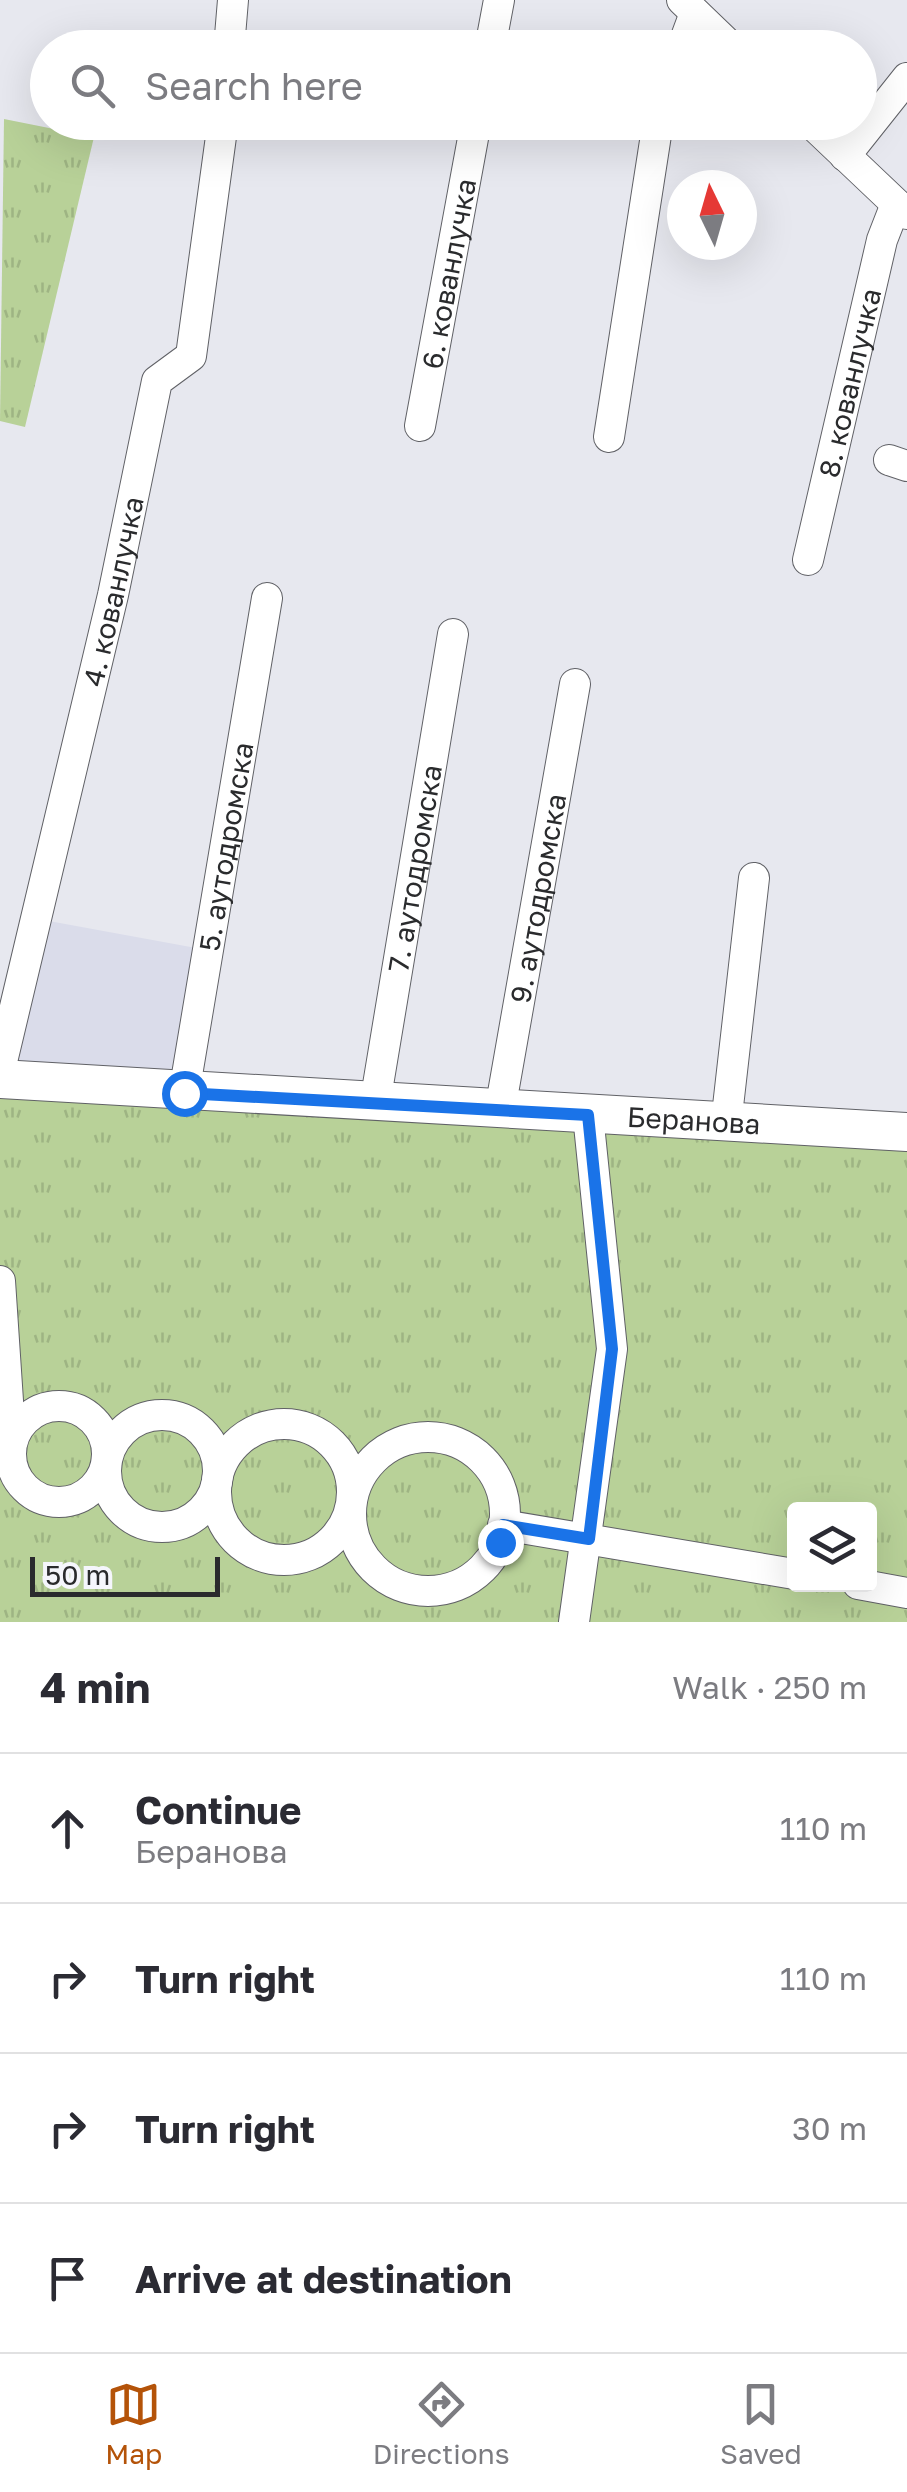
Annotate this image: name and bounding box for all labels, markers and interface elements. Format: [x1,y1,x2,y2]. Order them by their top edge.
search box [30,30,877,140]
icon: search [65,58,120,113]
text: Search here [145,63,363,108]
north arrow [667,170,757,260]
street label: 6. кованлучка [414,176,482,371]
street label: 8. кованлучка [811,285,887,481]
street label: 4. кованлучка [75,493,149,689]
street label: 5. аутодромска [192,740,259,953]
street label: 7. аутодромска [381,762,448,974]
street label: 9. аутодромска [503,791,572,1005]
route start [162,1071,208,1117]
street label: Беранова [626,1099,761,1140]
map controls [787,1502,877,1592]
button: layers [787,1502,877,1592]
route end [478,1520,524,1566]
scale bar [30,1552,220,1596]
text: 50 m [45,1558,110,1591]
text: 4 min [40,1662,150,1712]
text: Walk · 250 m [672,1668,867,1706]
text: Continue [135,1787,301,1832]
icon: ahead [40,1801,95,1856]
text: 110 m [780,1809,867,1847]
text: Беранова [135,1832,287,1870]
icon: right [40,1951,95,2006]
text: Turn right [135,1956,315,2001]
text: 110 m [780,1959,867,1997]
icon: right [40,2101,95,2156]
text: Turn right [135,2106,315,2151]
text: 30 m [792,2109,867,2147]
icon: arrive [40,2251,95,2306]
text: Arrive at destination [135,2256,512,2301]
tab: Map [105,2377,162,2470]
tab: Directions [373,2377,510,2470]
tab: Saved [720,2377,802,2470]

